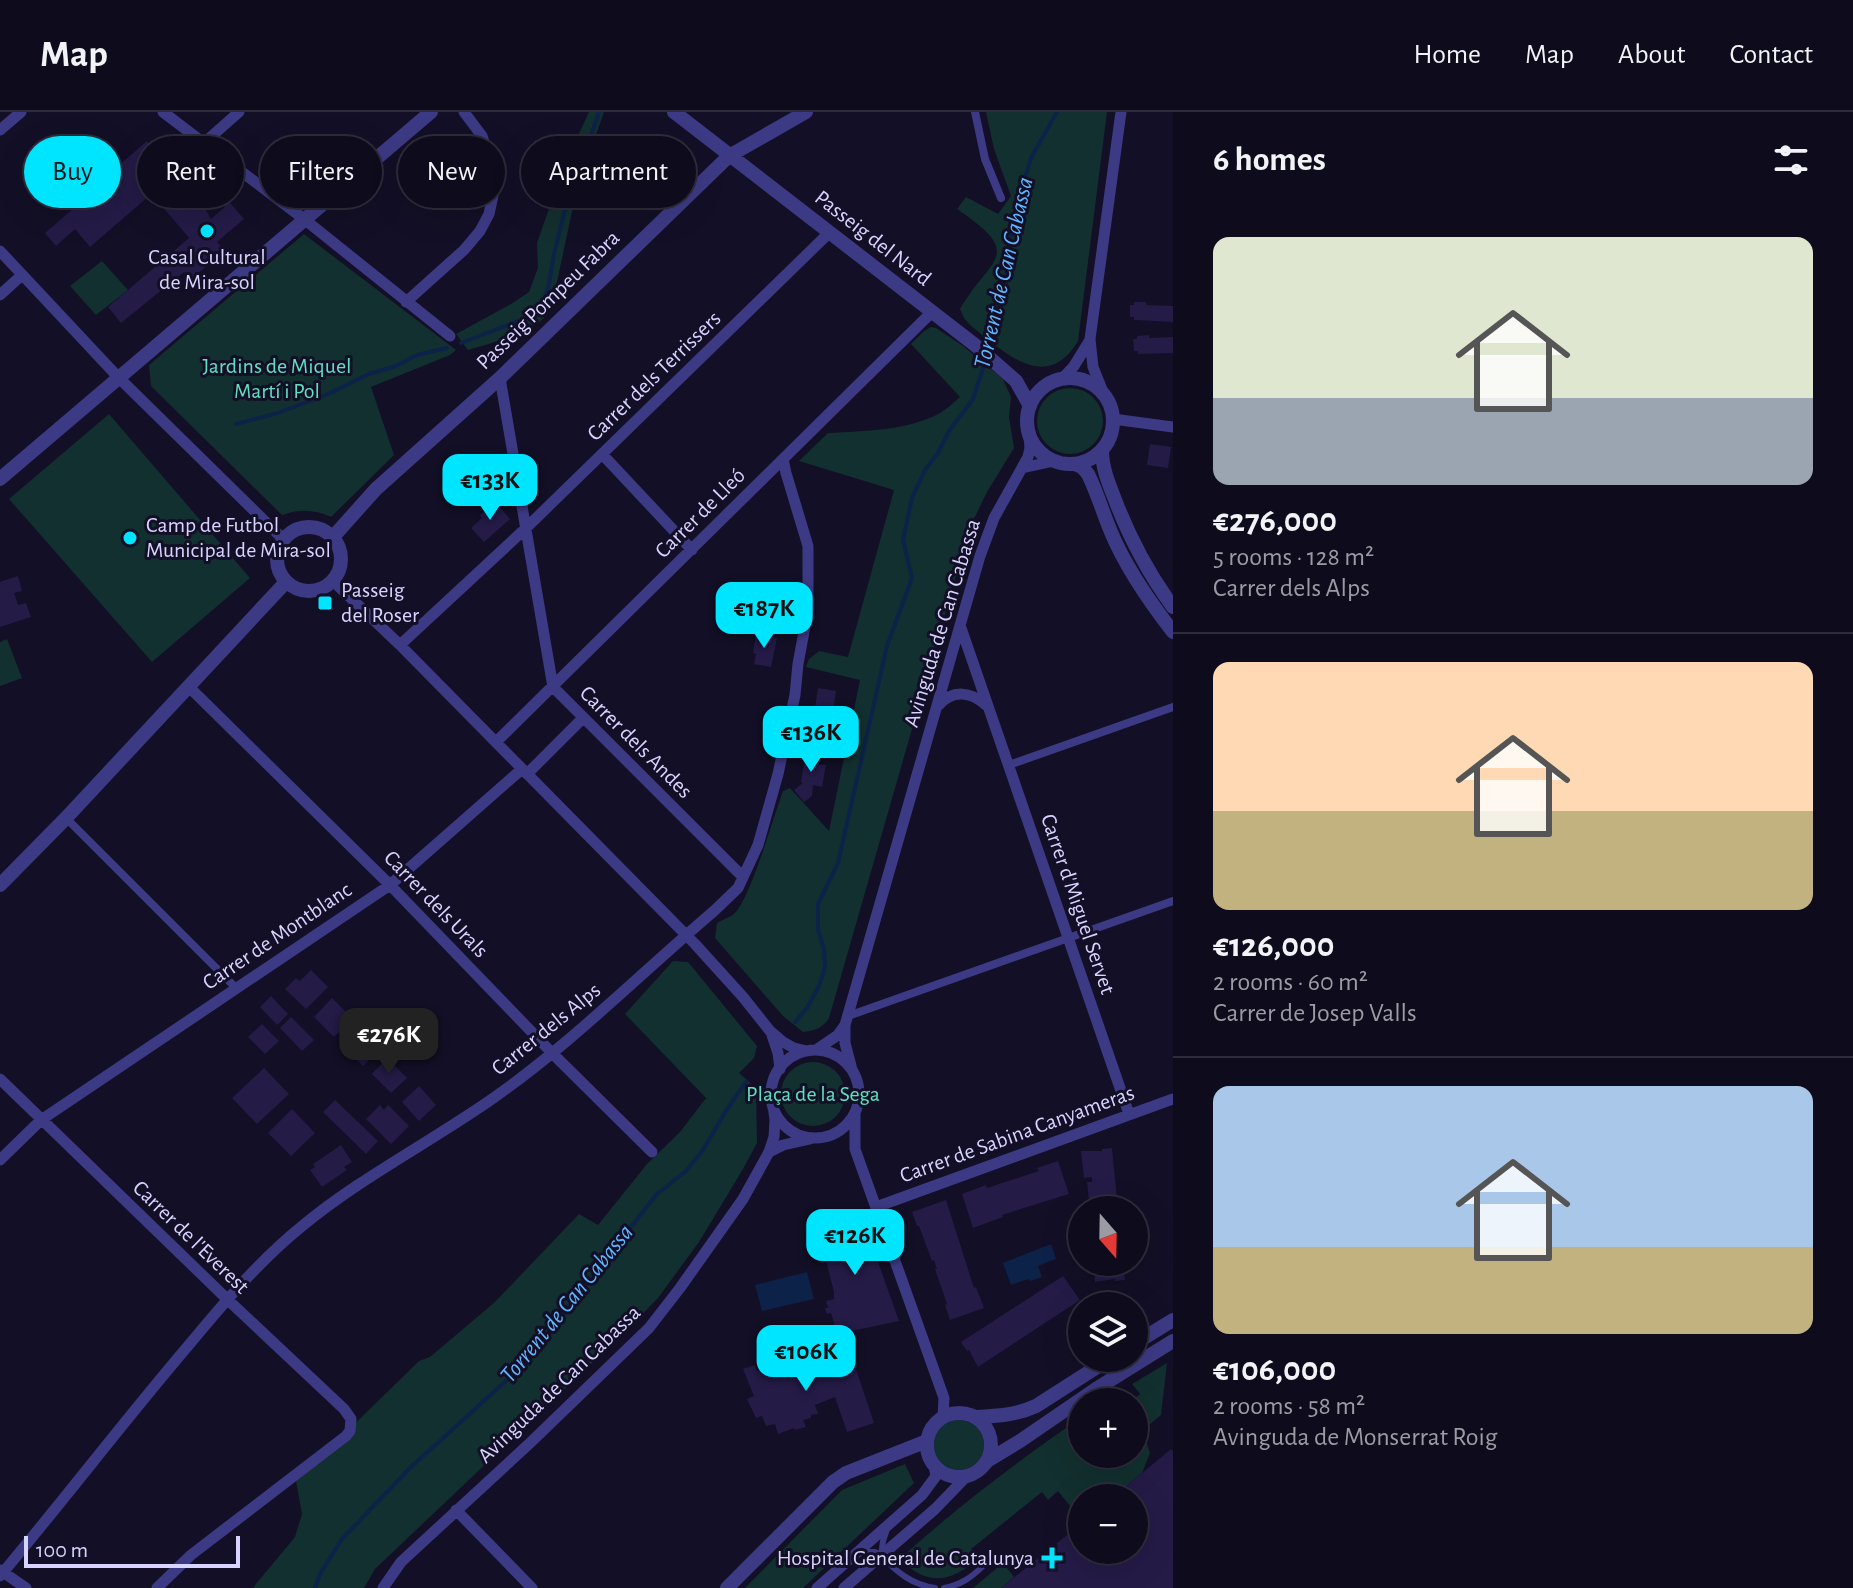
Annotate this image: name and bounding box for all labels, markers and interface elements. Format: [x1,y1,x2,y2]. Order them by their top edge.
text: Map [40,36,108,74]
text: Home [1414,41,1481,69]
text: Map [1525,41,1574,69]
text: About [1618,41,1686,69]
text: Contact [1730,41,1813,69]
chip: Buy [24,136,121,208]
chip: Rent [137,136,244,208]
chip: Filters [260,136,382,208]
chip: New [398,136,505,208]
chip: Apartment [521,136,696,208]
icon: filters [1769,138,1813,182]
text: 6 homes [1213,143,1326,177]
water label: Torrent de Can Cabassa [970,175,1038,371]
street label: Passeig del Nard [811,186,935,290]
marker: Casal Cultural de Mira-sol [198,222,216,240]
street label: Passeig Pompeu Fabra [472,226,624,374]
place label: Casal Cultural de Mira-sol [148,246,266,293]
icon: home [1441,289,1585,433]
street label: Carrer dels Terrissers [583,307,725,445]
park label: Jardins de Miquel Martí i Pol [202,355,352,402]
pin: €133K [434,454,546,522]
street label: Carrer de Lleó [651,464,749,562]
text: €133K [460,467,520,493]
text: €276,000 [1213,504,1337,538]
place label: Camp de Futbol Municipal de Mira-sol [146,514,331,561]
street label: Avinguda de Can Cabassa [900,516,984,730]
marker: Camp de Futbol Municipal de Mira-sol [121,529,139,547]
text: 5 rooms · 128 m² [1213,544,1374,570]
text: Carrer dels Alps [1213,575,1370,601]
place label: Passeig del Roser [341,579,419,626]
pin: €187K [708,582,820,650]
marker: Passeig del Roser [316,594,334,612]
text: €187K [734,595,794,621]
street label: Carrer dels Andes [576,682,696,802]
pin: €136K [755,706,867,774]
icon: home [1441,714,1585,858]
text: €136K [781,719,841,745]
street label: Carrer d'Miguel Servet [1037,811,1119,997]
street label: Carrer dels Urals [380,846,492,962]
street label: Carrer de Montblanc [199,878,356,994]
text: €126,000 [1213,929,1334,963]
text: 2 rooms · 60 m² [1213,969,1368,995]
street label: Carrer dels Alps [488,979,604,1079]
text: Carrer de Josep Valls [1213,1000,1417,1026]
pin: €276K [333,1008,445,1076]
text: €276K [357,1021,421,1047]
street label: Carrer de Sabina Canyameras [897,1081,1137,1187]
park label: Plaça de la Sega [746,1083,880,1105]
icon: home [1441,1138,1585,1282]
street label: Carrer de l'Everest [129,1176,253,1298]
north arrow [1068,1196,1148,1276]
map controls [1068,1196,1148,1564]
pin: €126K [799,1209,911,1277]
water label: Torrent de Can Cabassa [496,1220,638,1388]
text: €126K [824,1222,886,1248]
button: layers [1068,1292,1148,1372]
street label: Avinguda de Can Cabassa [474,1301,644,1467]
pin: €106K [750,1325,862,1393]
text: €106K [775,1338,837,1364]
text: €106,000 [1213,1353,1336,1387]
button: + [1068,1388,1148,1468]
text: 2 rooms · 58 m² [1213,1393,1365,1419]
text: Avinguda de Monserrat Roig [1213,1424,1498,1450]
button: − [1068,1484,1148,1564]
scale bar [24,1532,240,1568]
text: 100 m [36,1539,88,1561]
place label: Hospital General de Catalunya [777,1547,1034,1569]
marker: Hospital General de Catalunya [1041,1547,1063,1569]

